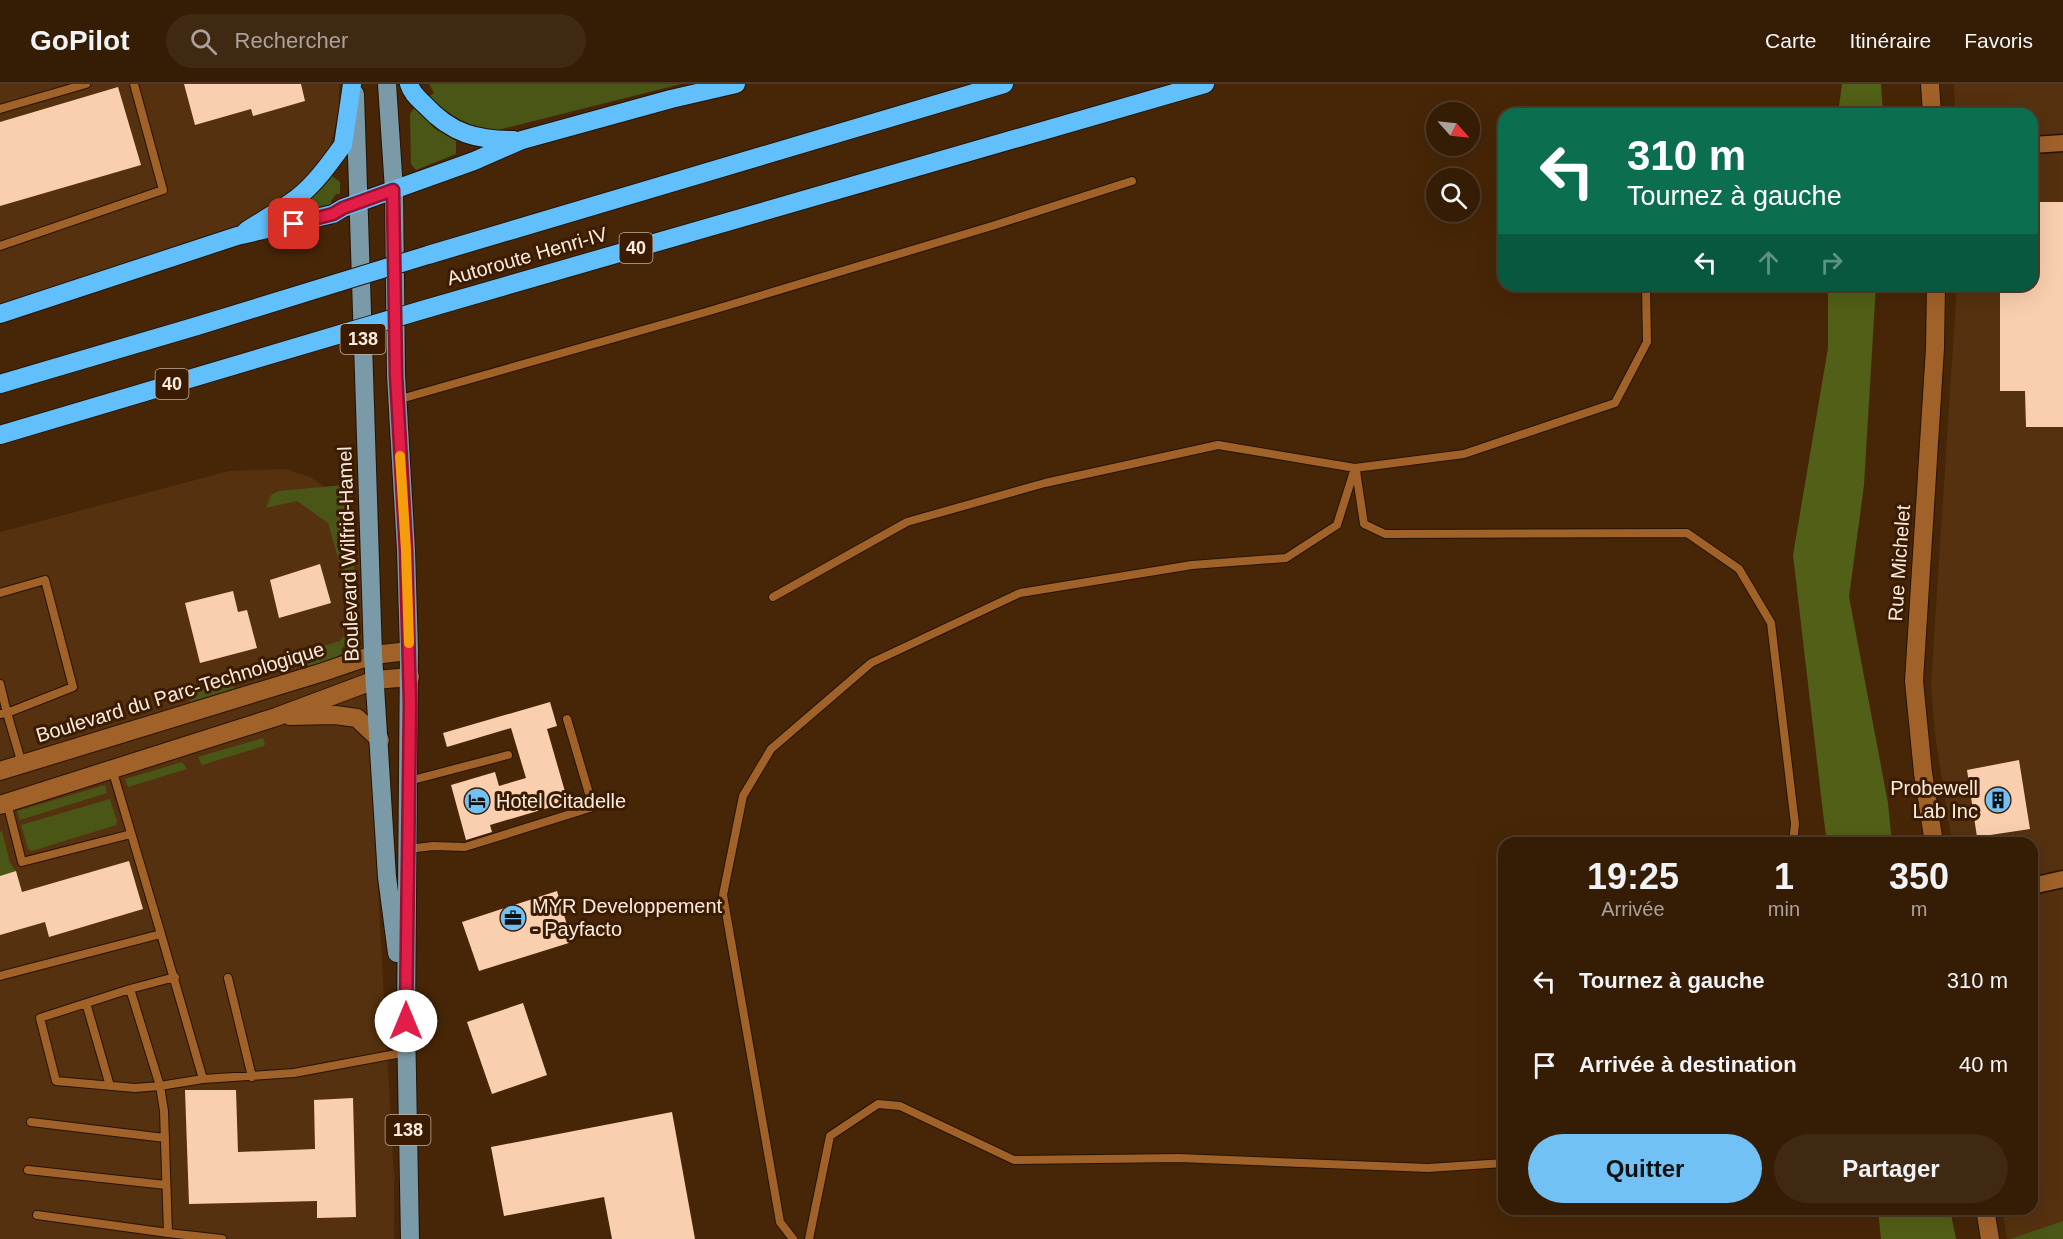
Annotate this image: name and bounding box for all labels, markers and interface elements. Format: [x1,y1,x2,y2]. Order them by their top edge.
search box [166,14,586,68]
text: GoPilot [30,25,130,56]
icon: search [187,25,220,58]
text: Rechercher [235,28,348,53]
text: Carte [1765,29,1816,52]
text: Itinéraire [1849,29,1931,52]
text: Favoris [1964,29,2033,52]
north arrow [1426,102,1480,156]
map controls [1426,102,1480,222]
icon: left [1528,132,1606,210]
text: 310 m [1627,132,1746,179]
button: search [1426,168,1480,222]
text: Tournez à gauche [1627,181,1842,211]
pin [268,198,319,249]
icon: arrive [277,207,310,240]
street label: Autoroute Henri-IV [444,222,610,289]
road number: 40 [620,233,652,263]
icon: left [1689,246,1722,279]
icon: ahead [1752,246,1785,279]
icon: right [1815,246,1848,279]
road number: 138 [340,324,386,354]
road number: 40 [156,369,188,399]
street label: Boulevard Wilfrid-Hamel [333,446,363,662]
street label: Rue Michelet [1884,504,1914,622]
street label: Boulevard du Parc-Technologique [33,638,327,746]
place label: Probewell Lab Inc [1890,777,1978,822]
building icon: Probewell Lab Inc [1983,785,2013,815]
hotel icon: Hotel Citadelle [462,786,492,816]
place label: Hotel Citadelle [496,790,626,812]
text: 19:25 [1587,856,1679,897]
text: 1 [1774,856,1794,897]
text: 350 [1889,856,1949,897]
place label: MYR Developpement - Payfacto [532,895,723,940]
text: Arrivée [1601,898,1665,920]
text: min [1768,898,1800,920]
text: m [1911,898,1927,920]
office icon: MYR Developpement - Payfacto [498,903,528,933]
icon: left [1528,965,1561,998]
text: Tournez à gauche [1579,968,1764,993]
text: 310 m [1947,968,2008,993]
position arrow [374,989,438,1053]
icon: arrive [1528,1049,1561,1082]
text: Arrivée à destination [1579,1052,1797,1077]
text: 40 m [1959,1052,2008,1077]
road number: 138 [386,1115,430,1145]
button: Quitter [1528,1134,1762,1203]
button: Partager [1774,1134,2008,1203]

